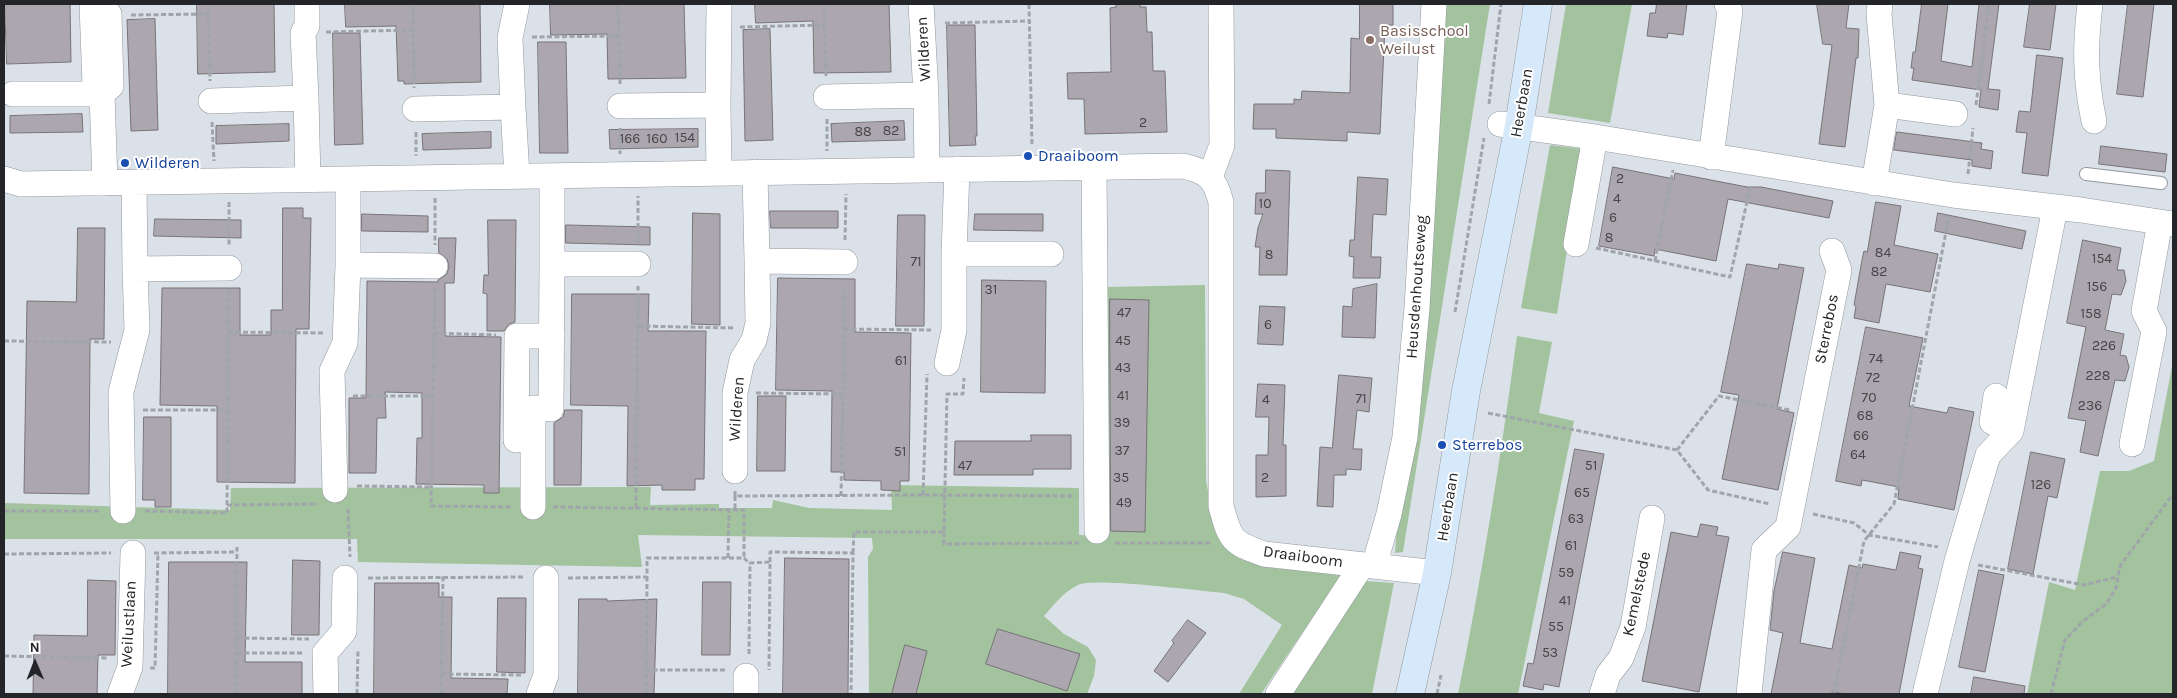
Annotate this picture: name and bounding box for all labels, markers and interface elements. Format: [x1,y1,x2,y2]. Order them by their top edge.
street label: Wilderen [913,16,935,82]
place label: Basisschool Weilust [1380,21,1469,59]
marker: Basisschool Weilust [1364,34,1376,46]
street label: Heerbaan [1506,67,1538,139]
house number: 2 [1139,115,1147,131]
house number: 82 [883,123,899,139]
house number: 88 [854,124,872,140]
house number: 154 [675,130,695,146]
house number: 166 [620,131,640,147]
house number: 160 [647,131,667,147]
place label: Draaiboom [1038,146,1119,166]
marker: Draaiboom [1022,150,1034,162]
place label: Wilderen [135,153,200,173]
marker: Wilderen [119,157,131,169]
house number: 2 [1616,171,1624,187]
house number: 4 [1613,191,1621,207]
house number: 10 [1259,196,1271,212]
house number: 6 [1609,210,1617,226]
street label: Heusdenhoutseweg [1402,215,1432,359]
house number: 8 [1605,230,1613,246]
house number: 84 [1875,245,1891,261]
house number: 8 [1265,247,1273,263]
house number: 154 [2092,251,2112,267]
house number: 71 [910,254,922,270]
house number: 82 [1871,264,1887,280]
house number: 156 [2087,279,2107,295]
house number: 31 [985,282,997,298]
street label: Sterrebos [1811,293,1843,365]
house number: 47 [1117,305,1131,321]
house number: 158 [2080,306,2102,322]
house number: 6 [1264,317,1272,333]
house number: 45 [1115,333,1131,349]
house number: 226 [2092,338,2116,354]
house number: 74 [1869,351,1883,367]
house number: 61 [895,353,907,369]
house number: 43 [1115,360,1131,376]
house number: 228 [2086,368,2110,384]
house number: 72 [1866,370,1880,386]
street label: Wilderen [725,376,749,442]
house number: 41 [1117,388,1129,404]
house number: 70 [1862,390,1876,406]
house number: 71 [1355,391,1367,407]
house number: 4 [1262,392,1270,408]
house number: 236 [2078,398,2102,414]
house number: 68 [1857,408,1873,424]
house number: 39 [1114,415,1130,431]
house number: 66 [1853,428,1869,444]
place label: Sterrebos [1452,435,1522,455]
marker: Sterrebos [1436,439,1448,451]
house number: 37 [1115,443,1129,459]
house number: 51 [894,444,906,460]
house number: 64 [1850,447,1866,463]
house number: 47 [958,458,972,474]
house number: 51 [1585,458,1597,474]
house number: 35 [1113,470,1129,486]
house number: 2 [1261,470,1269,486]
street label: Heerbaan [1433,471,1463,543]
house number: 126 [2031,477,2051,493]
house number: 65 [1574,485,1590,501]
house number: 49 [1116,495,1132,511]
house number: 63 [1568,511,1584,527]
house number: 61 [1565,538,1577,554]
street label: Draaiboom [1262,542,1344,572]
street label: Kemelstede [1619,550,1655,638]
house number: 59 [1558,565,1574,581]
street label: Weilustlaan [117,580,141,668]
house number: 41 [1559,593,1571,609]
house number: 55 [1548,619,1564,635]
north arrow [10,638,60,688]
text: N [30,639,40,656]
house number: 53 [1542,645,1558,661]

